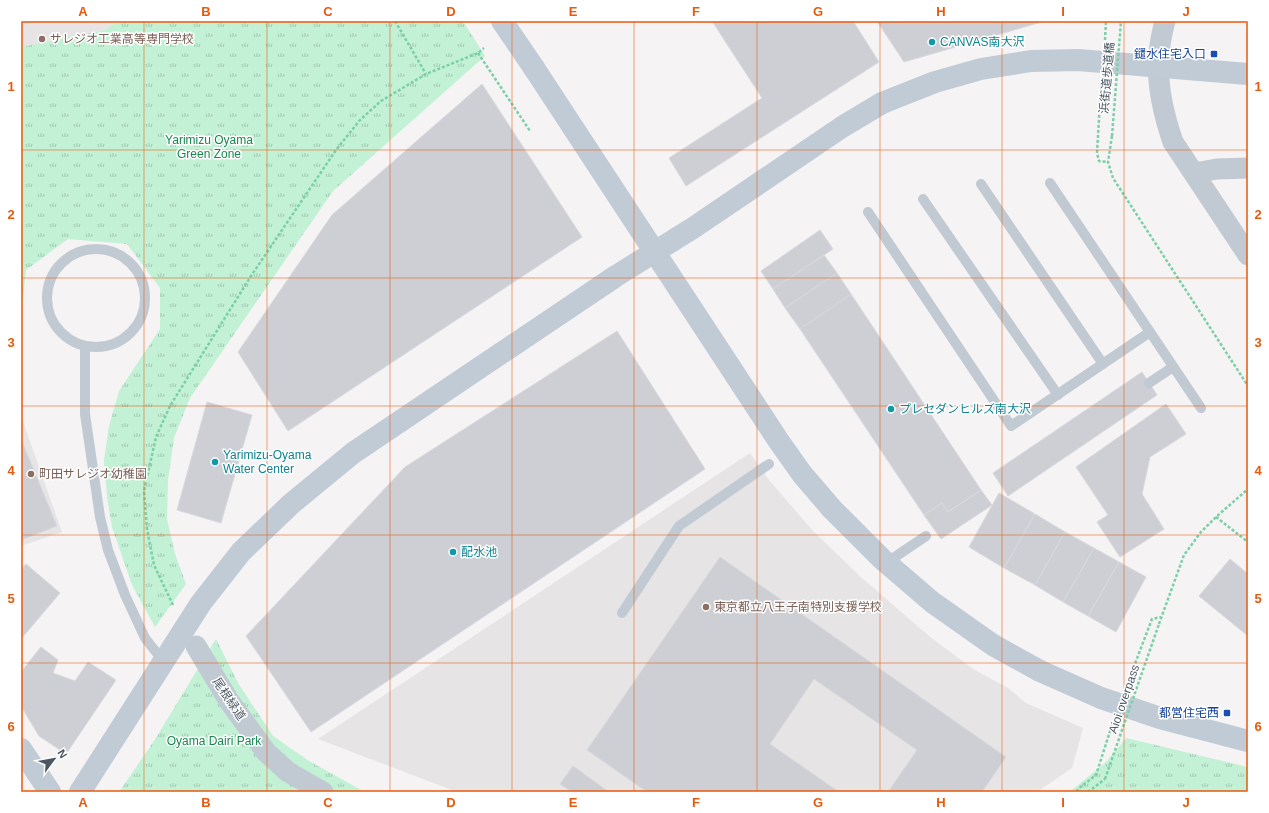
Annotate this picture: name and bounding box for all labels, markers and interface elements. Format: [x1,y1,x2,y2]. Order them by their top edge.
text: A [78,4,88,19]
text: B [201,4,211,19]
text: C [323,4,333,19]
text: D [446,4,456,19]
text: E [569,4,578,19]
text: F [692,4,700,19]
text: G [813,4,823,19]
text: H [936,4,946,19]
text: I [1061,4,1065,19]
text: J [1182,4,1190,19]
place label: サレジオ工業高等専門学校 [50,32,194,46]
marker: サレジオ工業高等専門学校 [37,34,47,44]
place label: CANVAS南大沢 [940,35,1024,49]
marker: CANVAS南大沢 [927,37,937,47]
street label: 浜街道歩道橋 [1097,42,1117,114]
place label: 鑓水住宅入口 [1134,47,1206,61]
marker: 鑓水住宅入口 [1209,49,1219,59]
text: 1 [7,79,15,94]
text: 1 [1254,79,1262,94]
park label: Yarimizu Oyama Green Zone [165,133,253,161]
text: 2 [7,207,15,222]
text: 2 [1254,207,1262,222]
text: 3 [7,335,15,350]
text: 3 [1254,335,1262,350]
place label: プレセダンヒルズ南大沢 [899,402,1031,416]
marker: プレセダンヒルズ南大沢 [886,404,896,414]
place label: Yarimizu-Oyama Water Center [223,448,312,476]
marker: Yarimizu-Oyama Water Center [210,457,220,467]
text: 4 [7,463,15,478]
text: 4 [1254,463,1262,478]
place label: 町田サレジオ幼稚園 [39,467,147,481]
marker: 町田サレジオ幼稚園 [26,469,36,479]
place label: 配水池 [461,545,497,559]
marker: 配水池 [448,547,458,557]
text: 5 [7,591,15,606]
text: 5 [1254,591,1262,606]
place label: 東京都立八王子南特別支援学校 [714,600,882,614]
marker: 東京都立八王子南特別支援学校 [701,602,711,612]
street label: Aioi overpass [1106,663,1142,735]
street label: 尾根緑道 [210,675,248,723]
place label: 都営住宅西 [1159,706,1219,720]
marker: 都営住宅西 [1222,708,1232,718]
text: 6 [7,719,15,734]
text: 6 [1254,719,1262,734]
park label: Oyama Dairi Park [167,734,262,748]
north arrow [34,739,74,779]
text: N [55,747,70,760]
text: A [78,795,88,810]
text: B [201,795,211,810]
text: C [323,795,333,810]
text: D [446,795,456,810]
text: E [569,795,578,810]
text: F [692,795,700,810]
text: G [813,795,823,810]
text: H [936,795,946,810]
text: I [1061,795,1065,810]
text: J [1182,795,1190,810]

